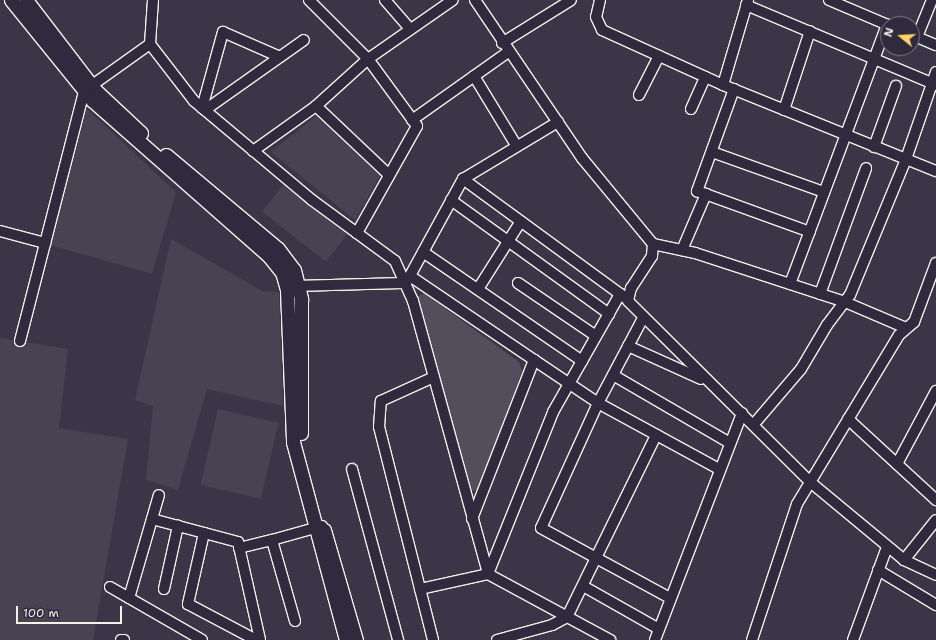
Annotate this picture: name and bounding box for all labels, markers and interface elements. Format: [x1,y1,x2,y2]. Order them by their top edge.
north arrow [880,16,920,56]
text: N [881,26,898,39]
scale bar [18,598,124,624]
text: 100 m [23,605,59,621]

